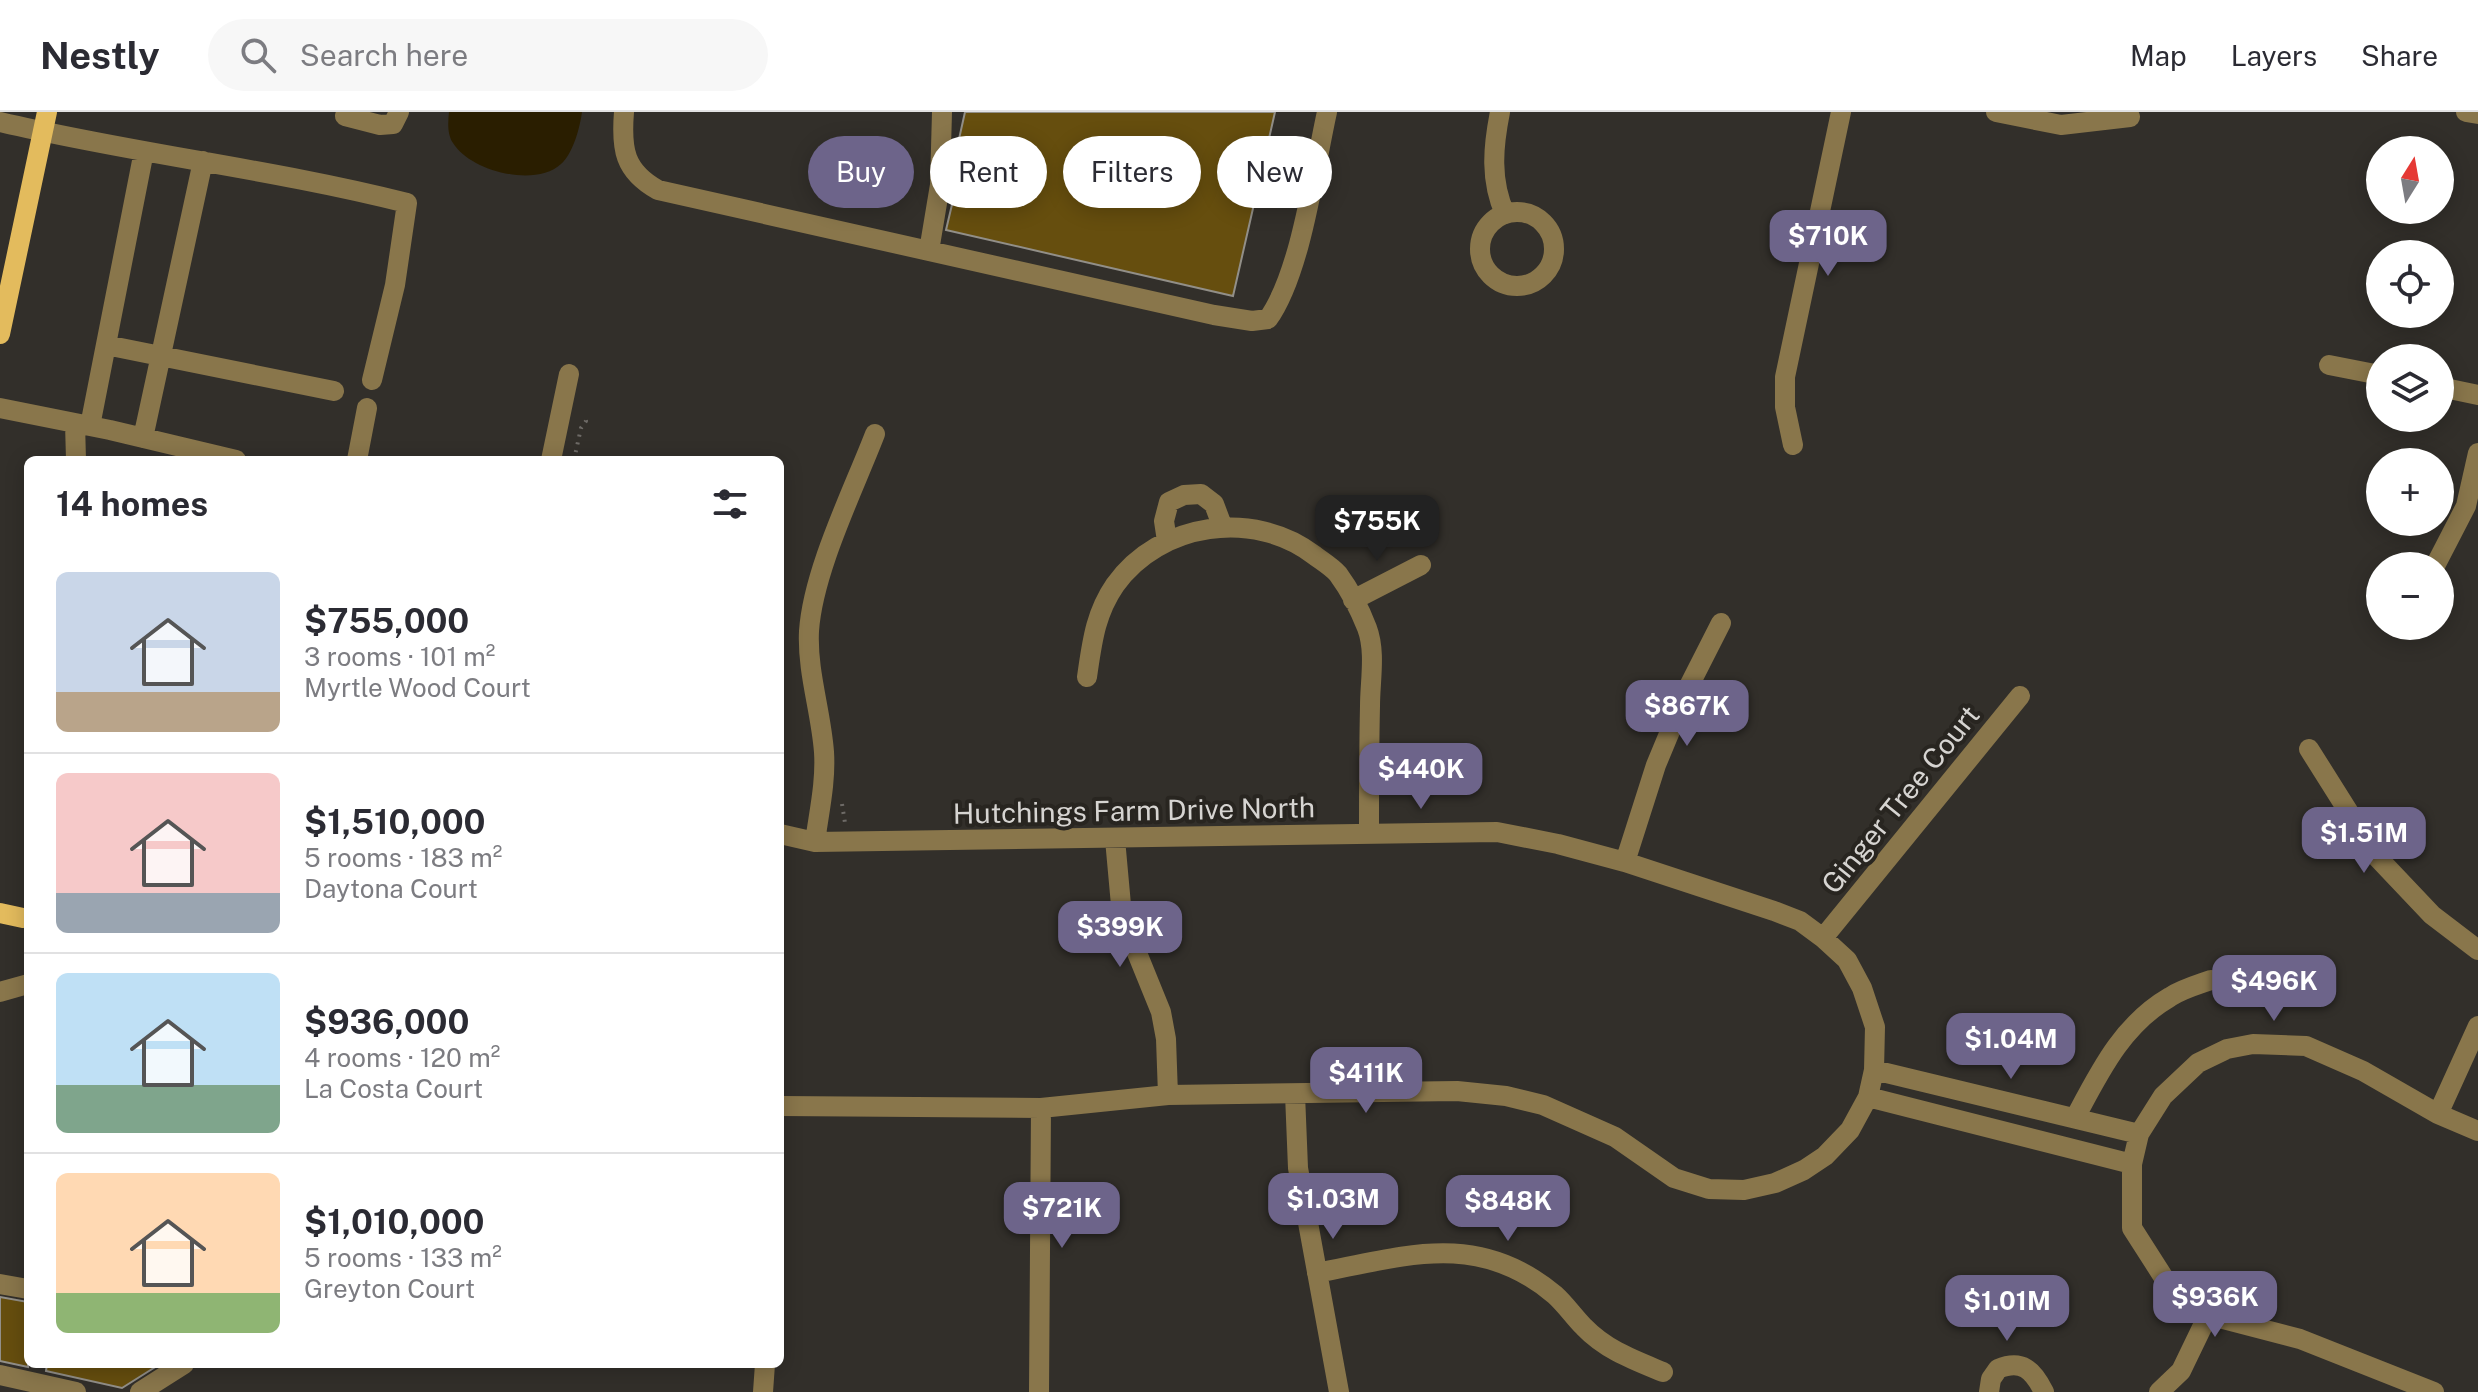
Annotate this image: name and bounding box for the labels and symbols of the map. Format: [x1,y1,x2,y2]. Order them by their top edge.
north arrow [2366,136,2454,224]
pin: $710K [1772,210,1884,278]
pin: $755K [1321,495,1433,563]
pin: $867K [1631,680,1743,748]
street label: Ginger Tree Court [1814,698,1986,900]
pin: $440K [1365,743,1477,811]
street label: Hutchings Farm Drive North [953,790,1315,830]
pin: $1.51M [2299,807,2429,875]
pin: $399K [1064,901,1176,969]
pin: $496K [2218,955,2330,1023]
pin: $1.04M [1946,1013,2076,1081]
pin: $411K [1310,1047,1422,1115]
pin: $1.03M [1268,1173,1398,1241]
pin: $848K [1452,1175,1564,1243]
pin: $721K [1006,1182,1118,1250]
pin: $936K [2159,1271,2271,1339]
pin: $1.01M [1942,1275,2072,1343]

